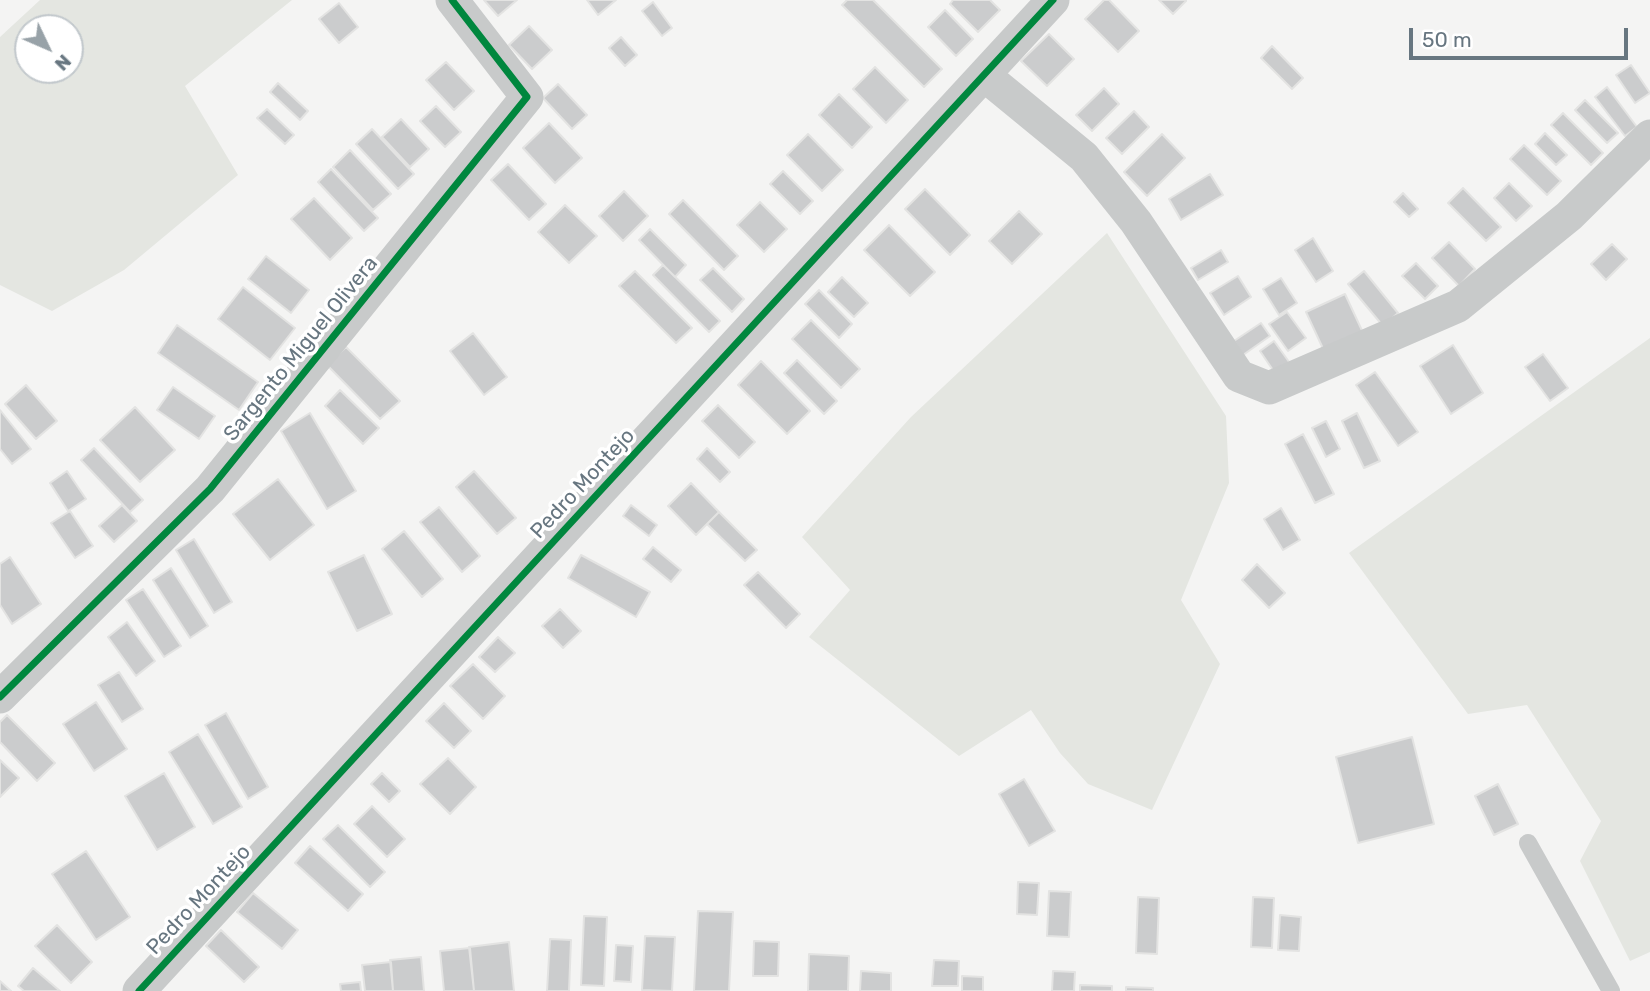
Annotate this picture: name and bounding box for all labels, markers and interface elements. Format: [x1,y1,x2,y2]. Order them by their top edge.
north arrow [14,14,84,84]
scale bar [1412,14,1631,58]
text: 50 m [1422,27,1472,52]
text: N [50,50,76,75]
street label: Sargento Miguel Olivera [219,252,383,446]
street label: Pedro Montejo [526,424,640,544]
street label: Pedro Montejo [142,840,256,960]

